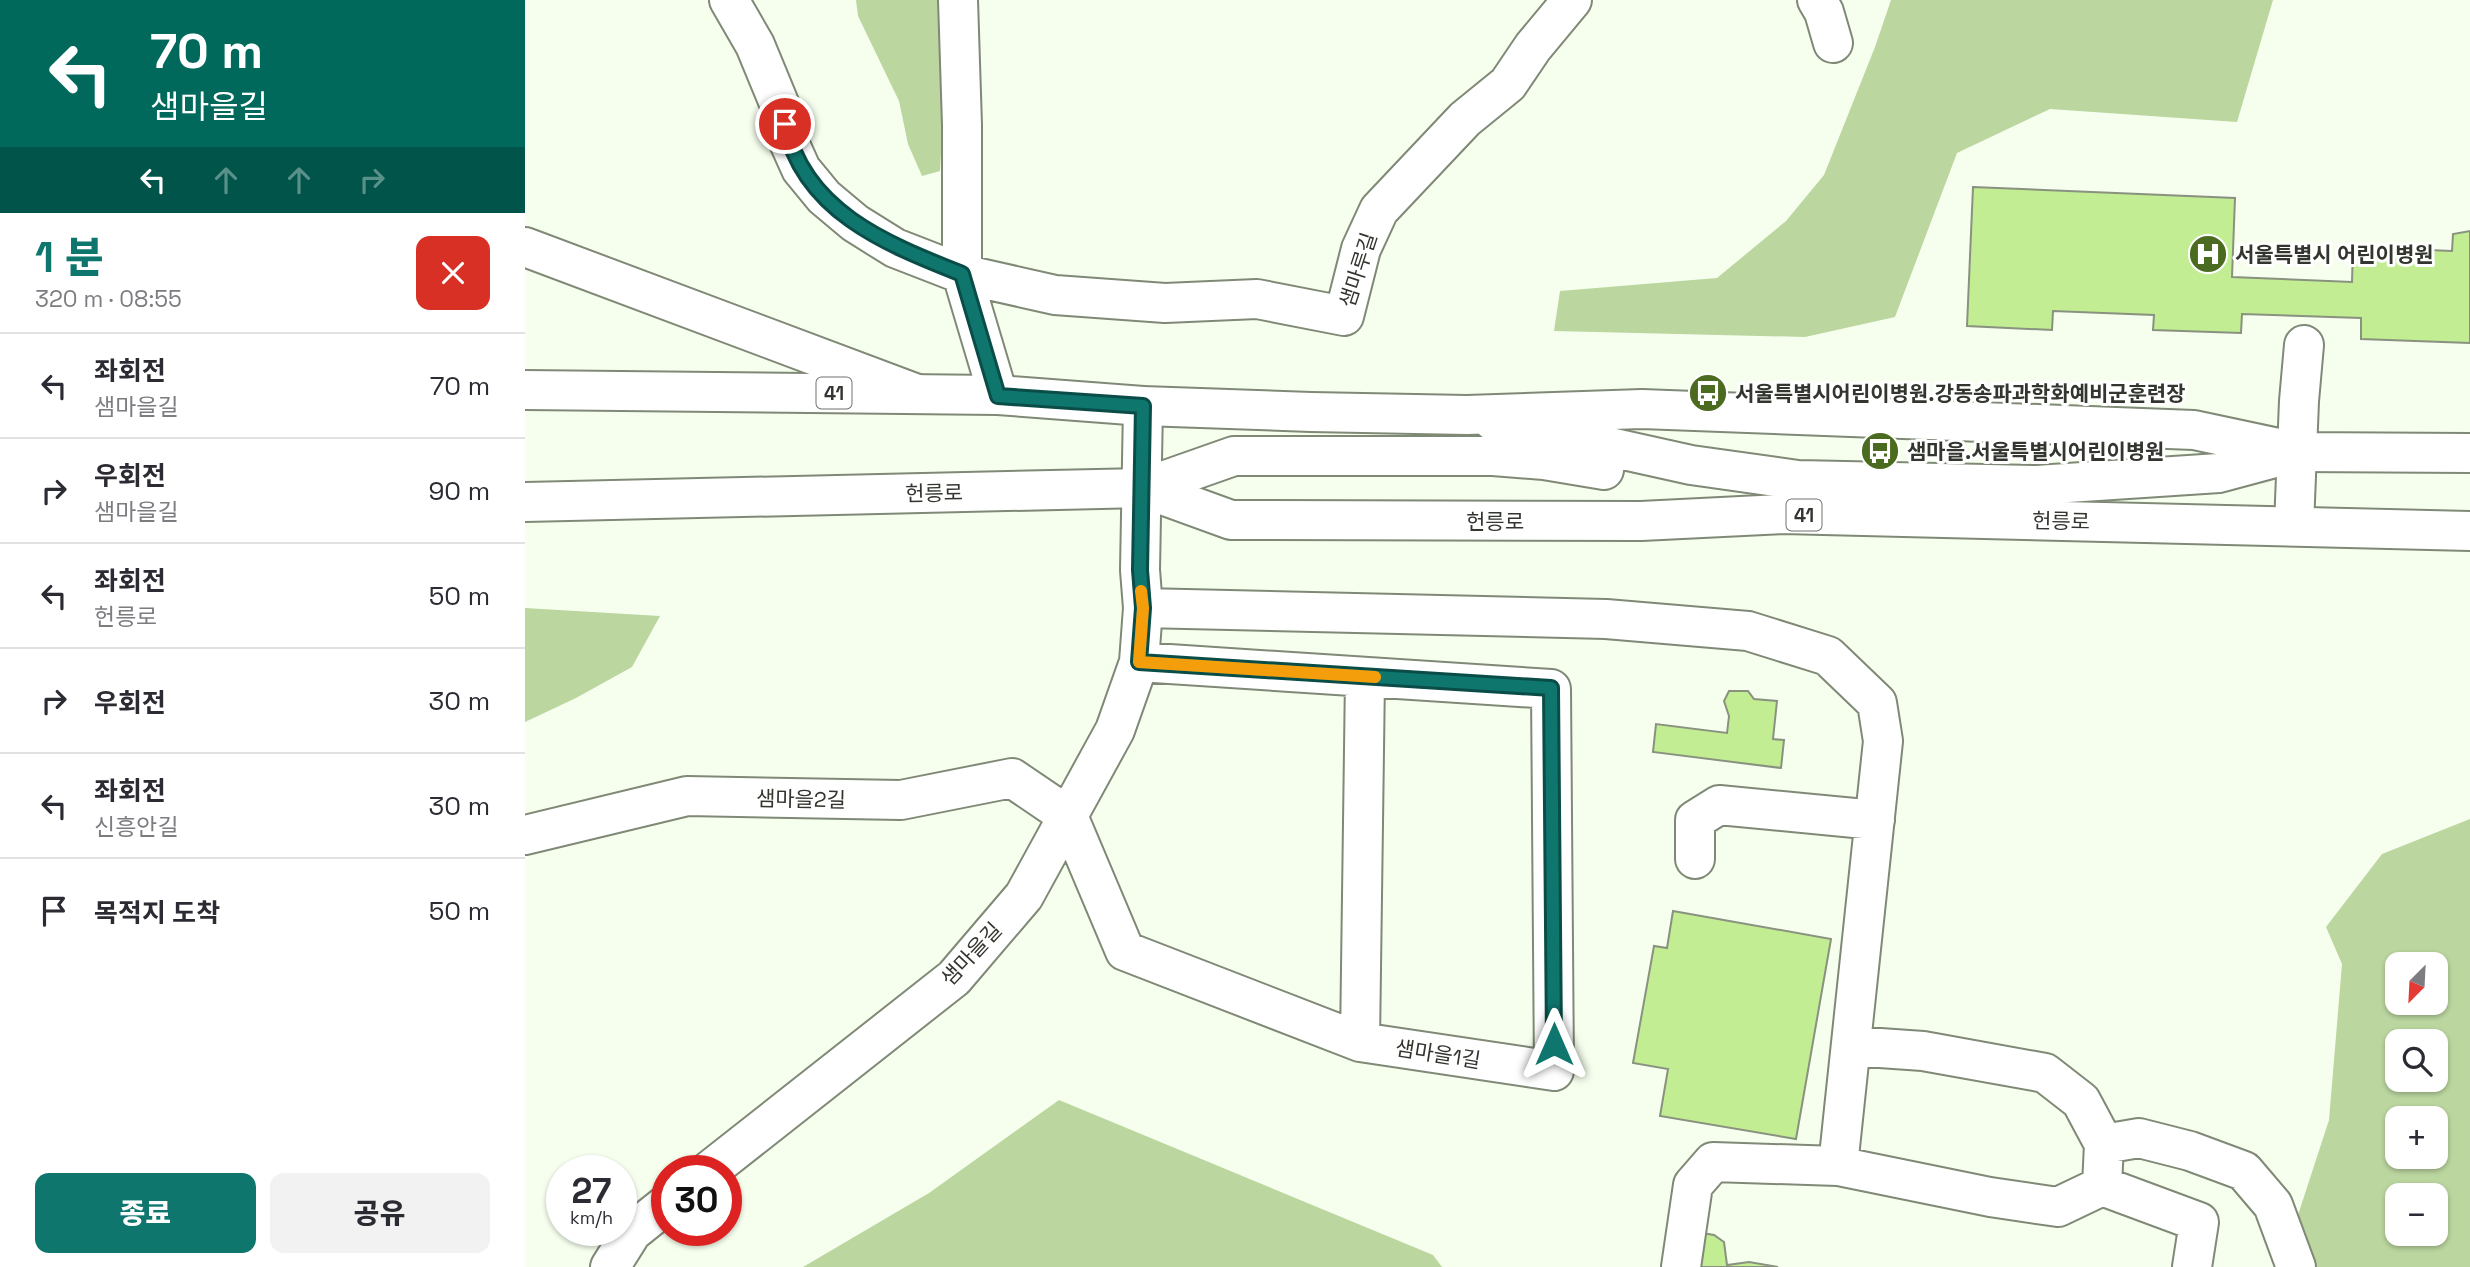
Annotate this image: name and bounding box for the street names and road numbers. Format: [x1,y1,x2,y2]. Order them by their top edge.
street label: 샘마루길 [1333,229,1383,311]
road number: 41 [817,378,851,408]
street label: 헌릉로 [905,479,963,507]
road number: 41 [1787,500,1821,530]
street label: 헌릉로 [2032,507,2090,535]
street label: 헌릉로 [1466,508,1524,535]
street label: 샘마을2길 [756,785,846,813]
street label: 샘마을길 [935,917,1007,991]
street label: 샘마을1길 [1393,1034,1483,1074]

